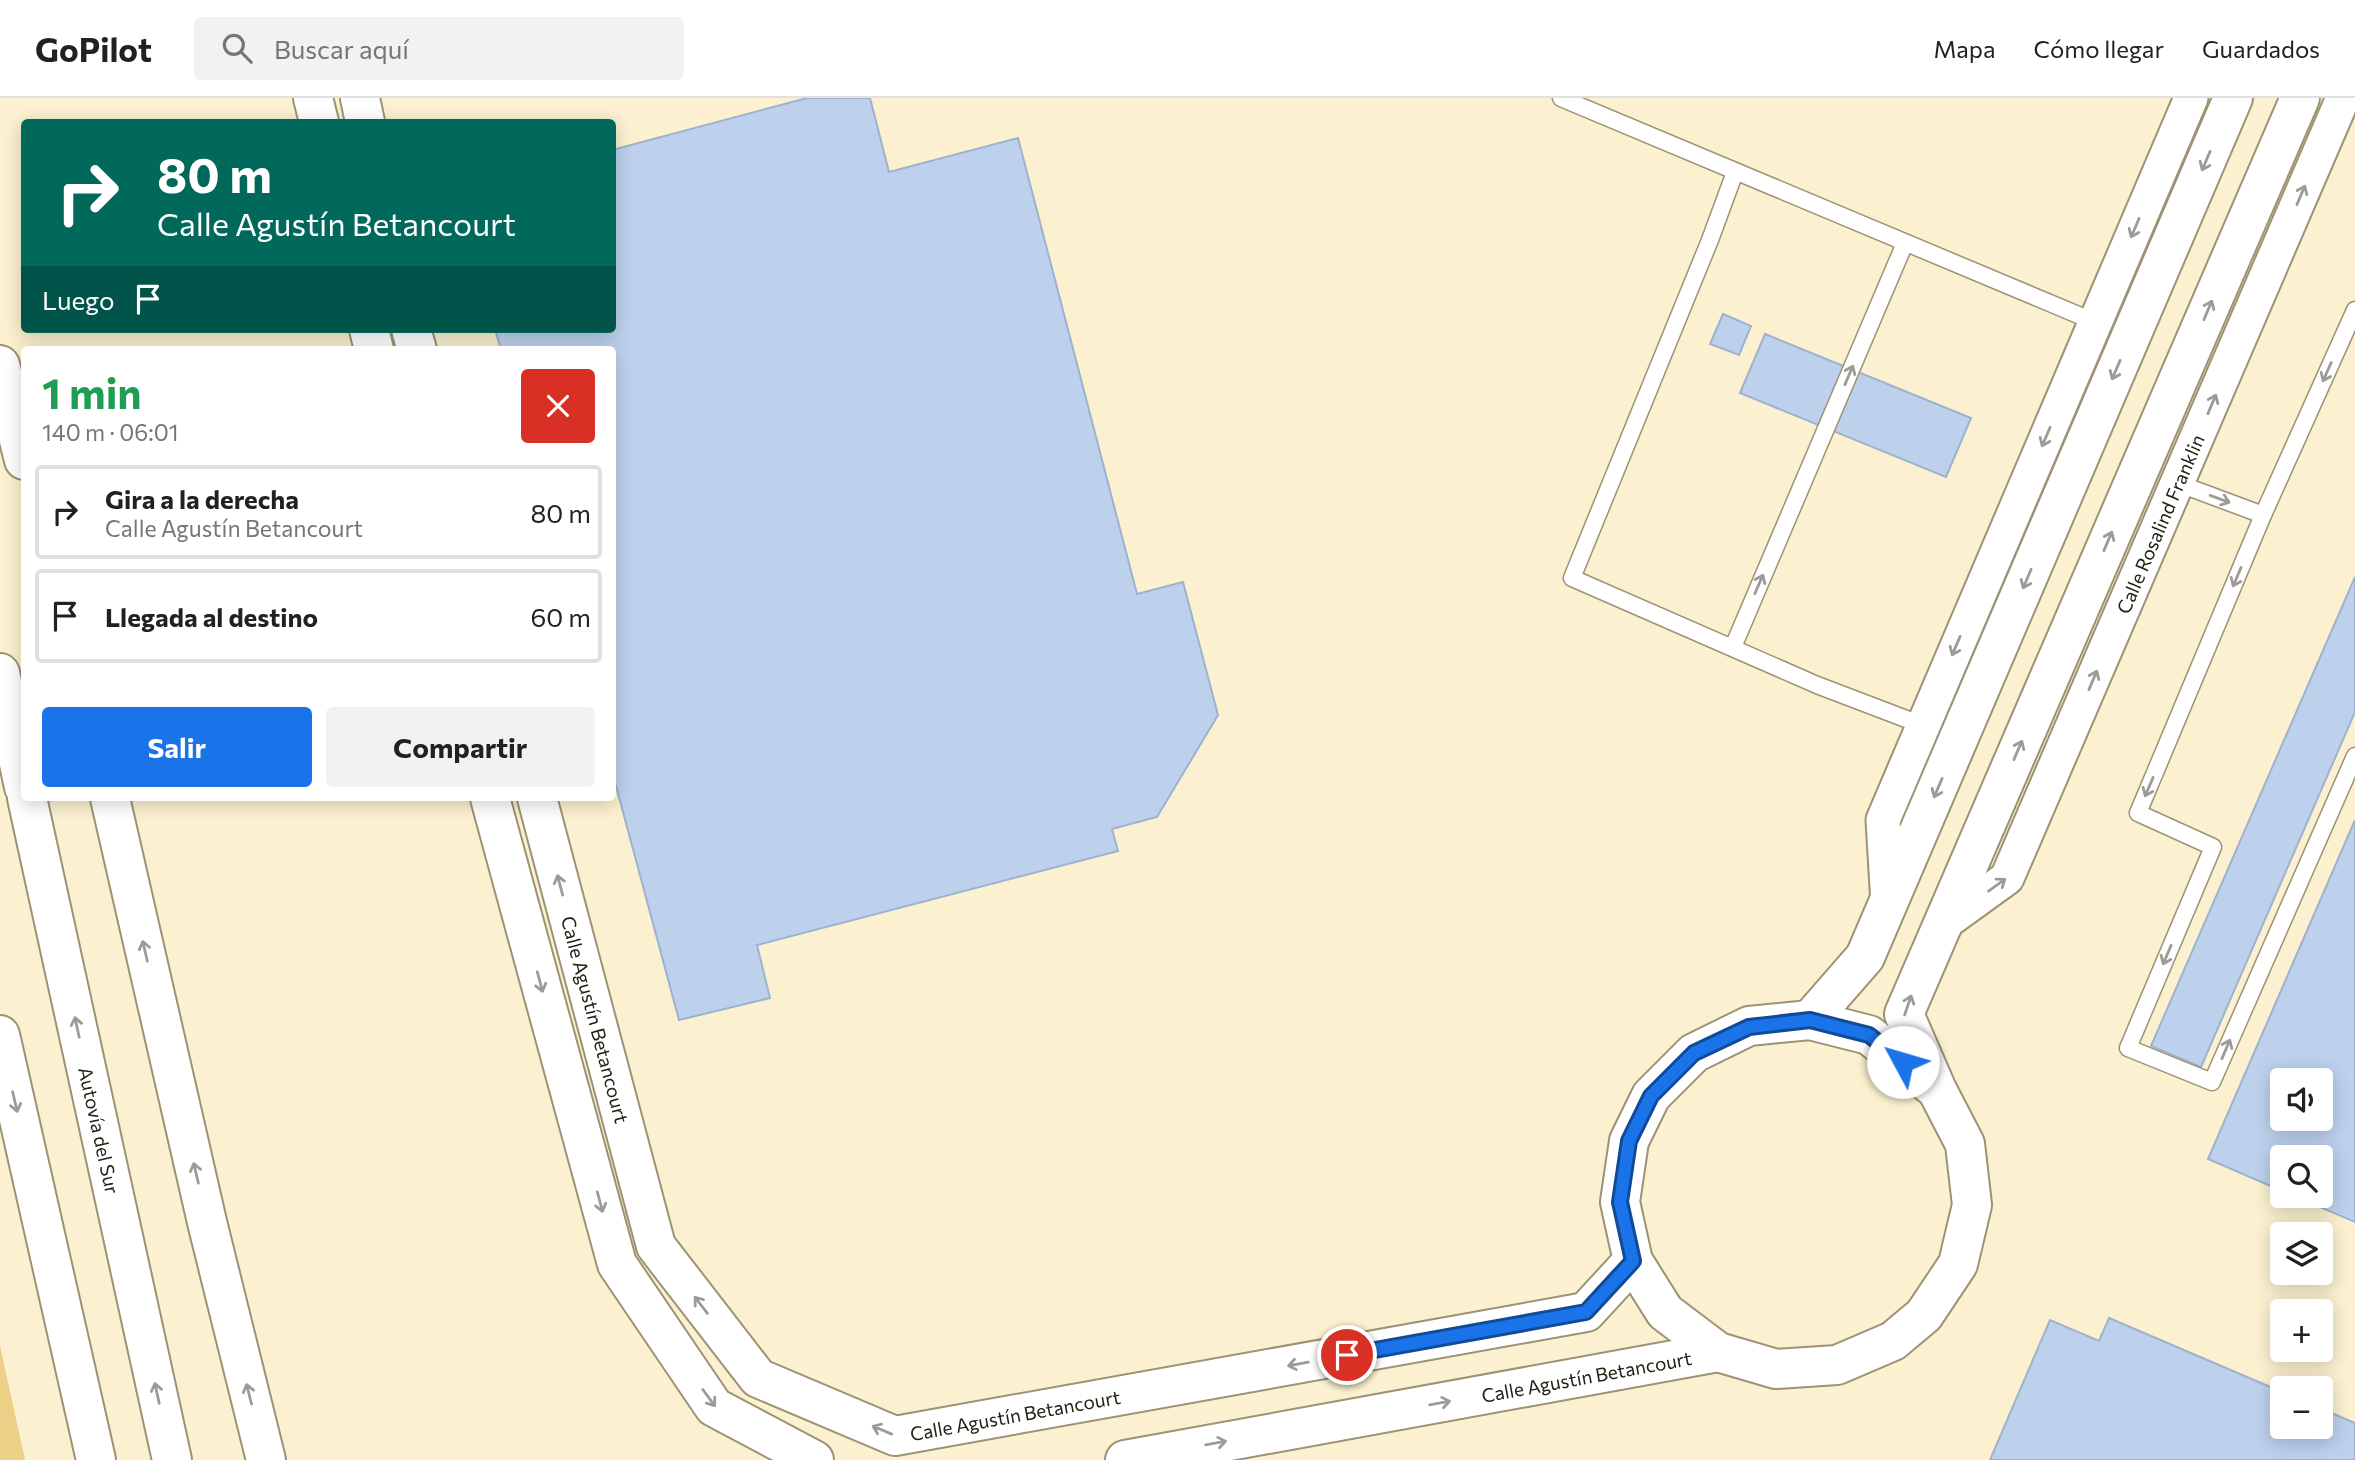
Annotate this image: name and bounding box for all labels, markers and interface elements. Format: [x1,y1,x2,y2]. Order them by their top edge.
search box [194,17,684,80]
text: GoPilot [35,28,152,69]
icon: search [218,29,256,67]
text: Buscar aquí [274,33,409,64]
text: Mapa [1933,34,1996,63]
text: Cómo llegar [2034,34,2164,63]
text: Guardados [2202,34,2320,63]
text: 80 m [157,143,272,203]
icon: right [42,147,133,238]
one-way arrow [2199,149,2212,171]
one-way arrow [2296,184,2309,206]
text: Calle Agustín Betancourt [157,203,516,243]
one-way arrow [2128,217,2141,239]
icon: arrive [129,280,167,318]
text: Luego [42,284,115,315]
one-way arrow [2202,299,2215,321]
one-way arrow [2109,359,2122,380]
one-way arrow [2320,361,2333,383]
one-way arrow [1843,364,1856,386]
text: 1 min [42,366,142,418]
button: close [521,369,595,443]
one-way arrow [2206,393,2219,415]
text: 140 m · 06:01 [42,418,179,446]
one-way arrow [2039,426,2052,448]
street label: Calle Rosalind Franklin [2111,430,2208,617]
text: Gira a la derecha [105,483,299,514]
icon: right [46,493,84,531]
one-way arrow [2208,494,2230,506]
text: 80 m [531,497,591,528]
text: Calle Agustín Betancourt [105,514,363,542]
one-way arrow [2102,531,2115,552]
one-way arrow [2229,566,2242,588]
one-way arrow [2020,568,2033,589]
one-way arrow [1754,574,1767,595]
icon: arrive [46,597,84,635]
text: Llegada al destino [105,601,318,632]
text: 60 m [531,601,591,632]
one-way arrow [1949,635,1962,657]
one-way arrow [2087,670,2100,691]
button: Salir [42,707,312,787]
button: Compartir [326,707,595,787]
one-way arrow [2012,740,2025,761]
one-way arrow [2142,776,2155,798]
one-way arrow [1931,777,1944,799]
one-way arrow [553,874,566,897]
one-way arrow [1987,878,2006,892]
street label: Calle Agustín Betancourt [557,913,634,1126]
one-way arrow [138,940,152,963]
one-way arrow [2160,943,2173,965]
one-way arrow [534,970,547,993]
one-way arrow [1903,994,1916,1016]
one-way arrow [70,1016,83,1039]
position arrow [1866,1025,1940,1099]
one-way arrow [2221,1039,2234,1060]
street label: Autovía del Sur [75,1065,125,1196]
map controls [2270,1068,2333,1439]
button: sound [2270,1068,2333,1131]
one-way arrow [9,1090,22,1113]
button: search [2270,1145,2333,1208]
one-way arrow [189,1162,202,1185]
one-way arrow [594,1191,607,1213]
button: layers [2270,1222,2333,1285]
one-way arrow [694,1296,709,1315]
button: + [2270,1299,2333,1362]
pin [1317,1325,1377,1385]
icon: arrive [1328,1336,1366,1374]
street label: Calle Agustín Betancourt [1479,1346,1694,1406]
one-way arrow [1287,1358,1310,1371]
button: − [2270,1376,2333,1439]
one-way arrow [150,1382,164,1405]
one-way arrow [242,1383,255,1406]
street label: Calle Agustín Betancourt [908,1384,1122,1445]
one-way arrow [701,1389,716,1407]
one-way arrow [1428,1395,1451,1409]
one-way arrow [872,1423,893,1436]
one-way arrow [1204,1436,1227,1450]

